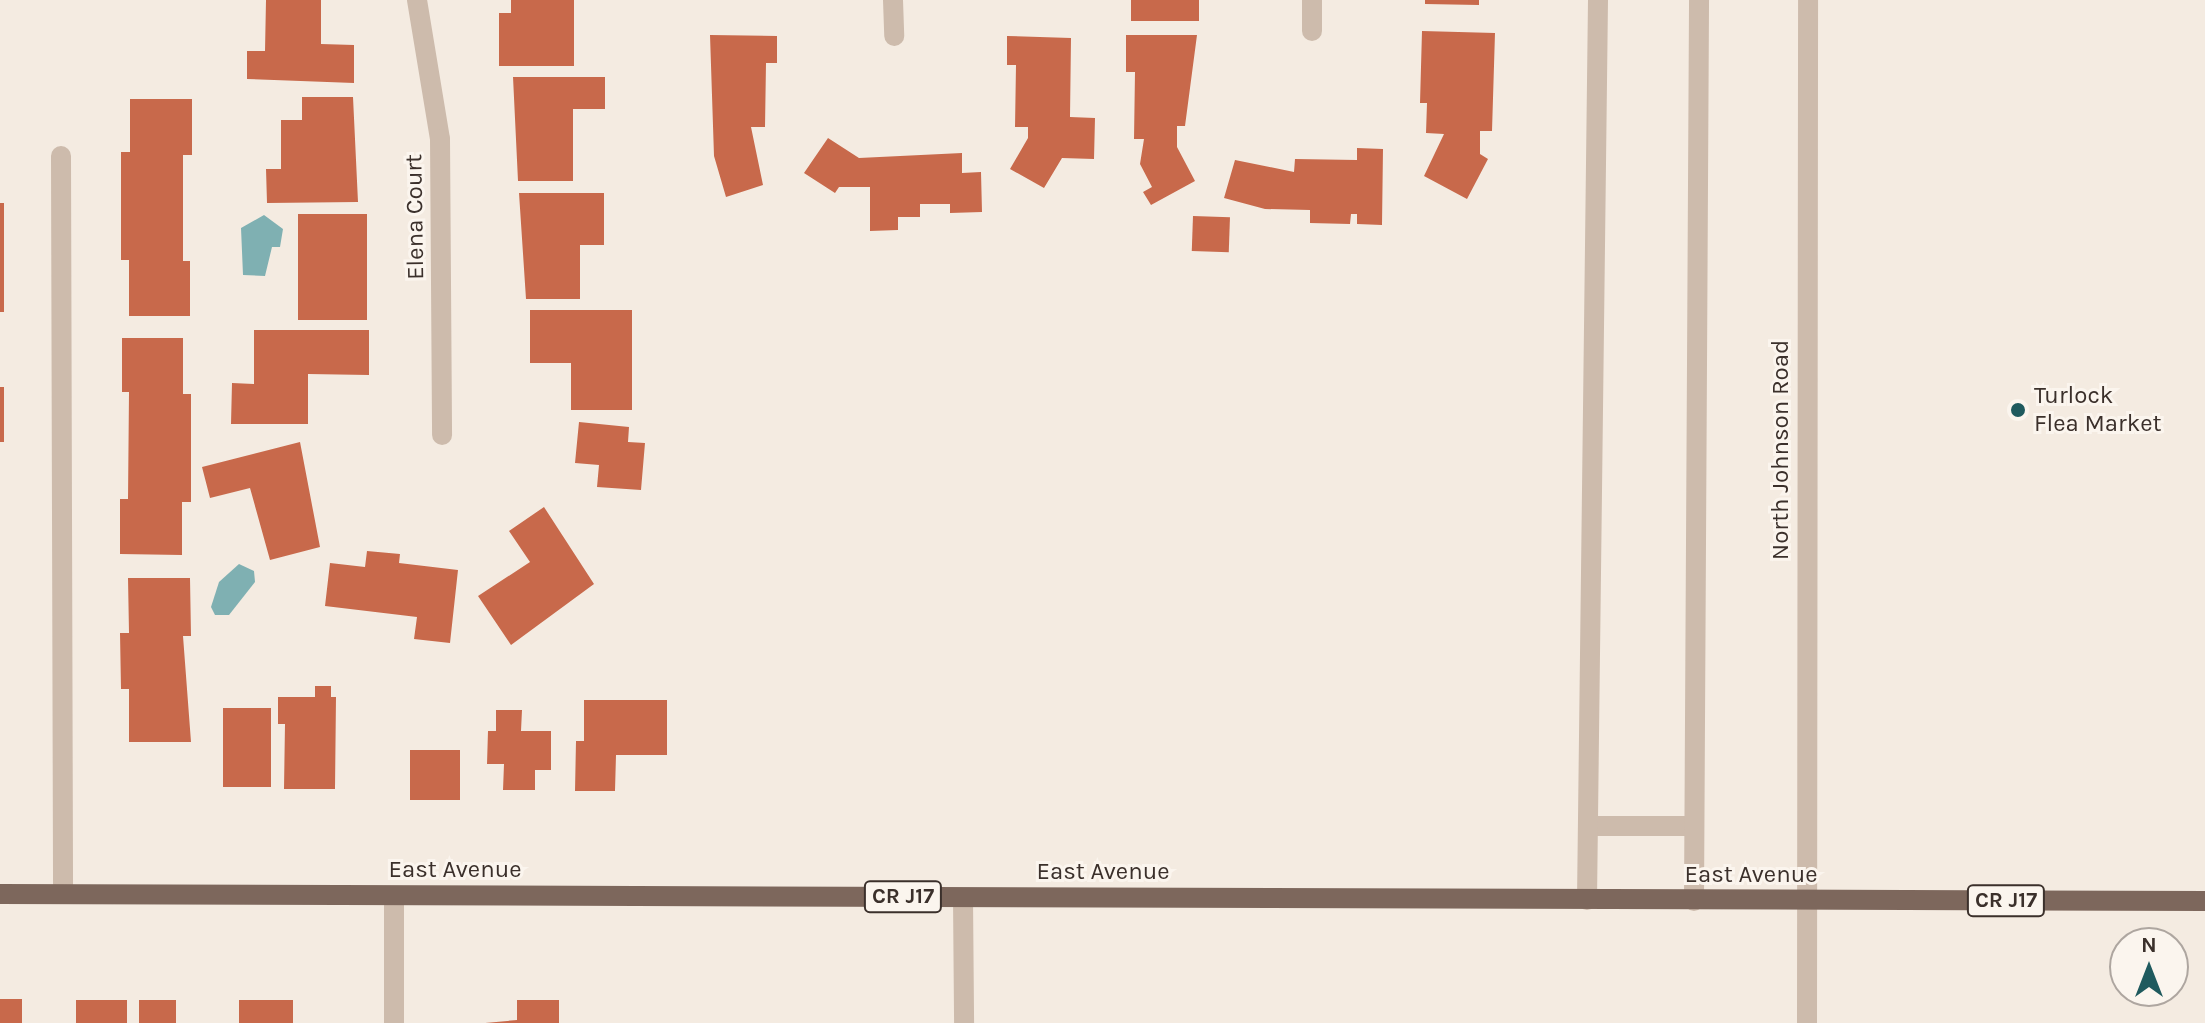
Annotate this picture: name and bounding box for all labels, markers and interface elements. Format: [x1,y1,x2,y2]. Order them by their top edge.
street label: Elena Court [400,154,430,280]
street label: North Johnson Road [1767,340,1795,560]
place label: Turlock Flea Market [2034,382,2162,438]
marker: Turlock Flea Market [2009,401,2027,419]
street label: East Avenue [388,856,522,884]
street label: East Avenue [1036,858,1170,886]
street label: East Avenue [1684,861,1818,889]
road number: CR J17 [863,879,943,915]
road number: CR J17 [1966,883,2046,919]
north arrow [2109,927,2189,1007]
text: N [2141,932,2157,958]

